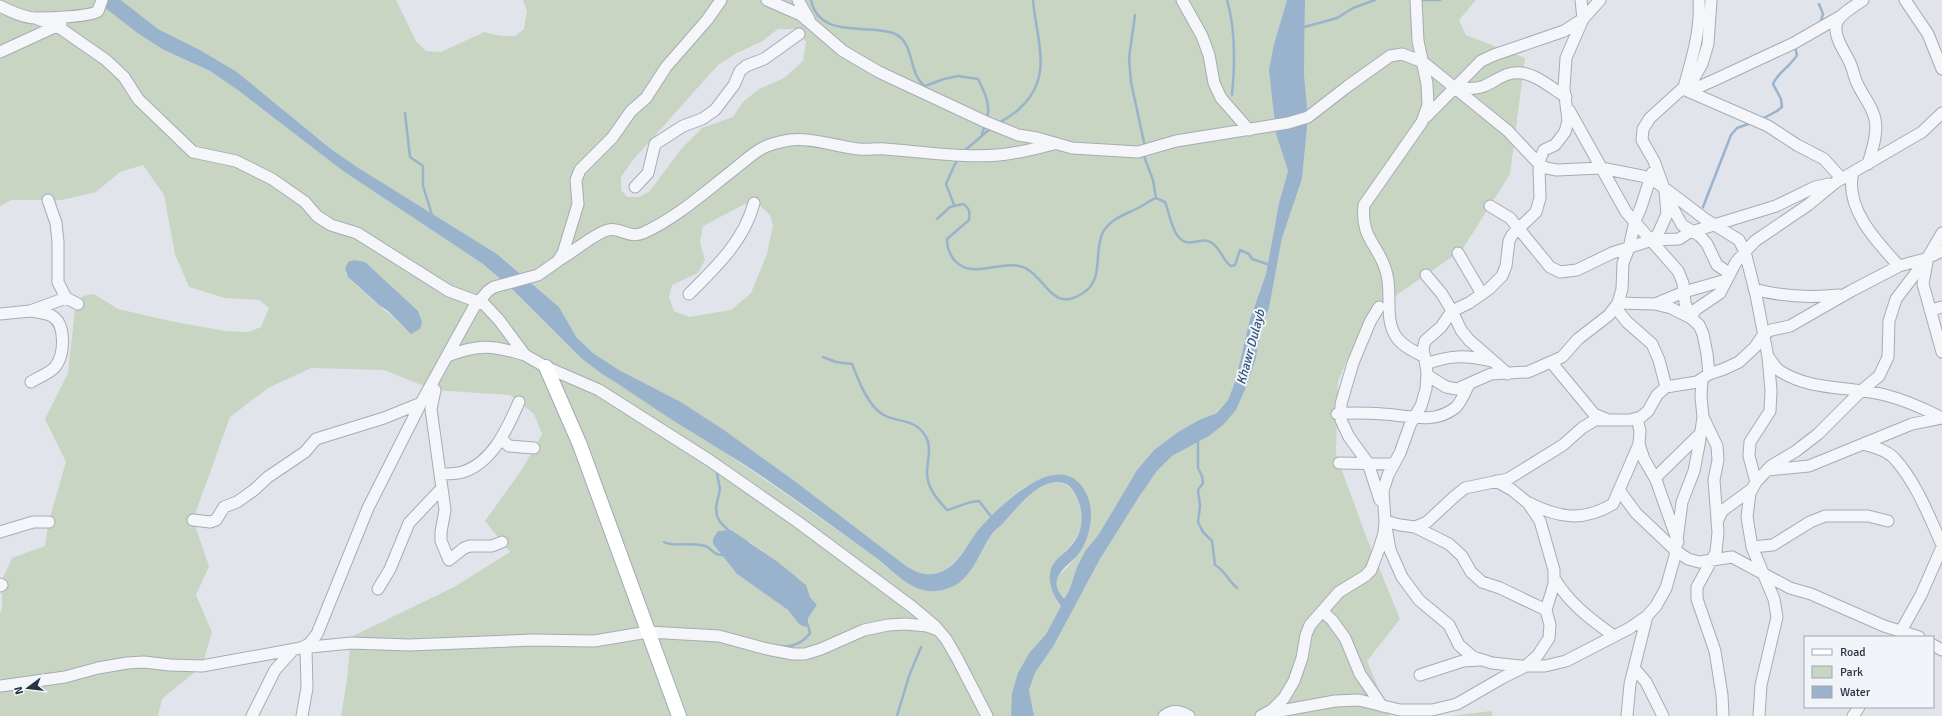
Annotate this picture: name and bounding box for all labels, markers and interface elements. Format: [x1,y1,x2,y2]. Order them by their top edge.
water label: Khawr Dulayb [1233,307,1269,387]
legend [1804,636,1934,708]
text: Road [1840,645,1866,660]
text: Park [1840,665,1863,680]
north arrow [8,668,48,708]
text: N [12,685,26,696]
text: Water [1840,685,1871,700]

